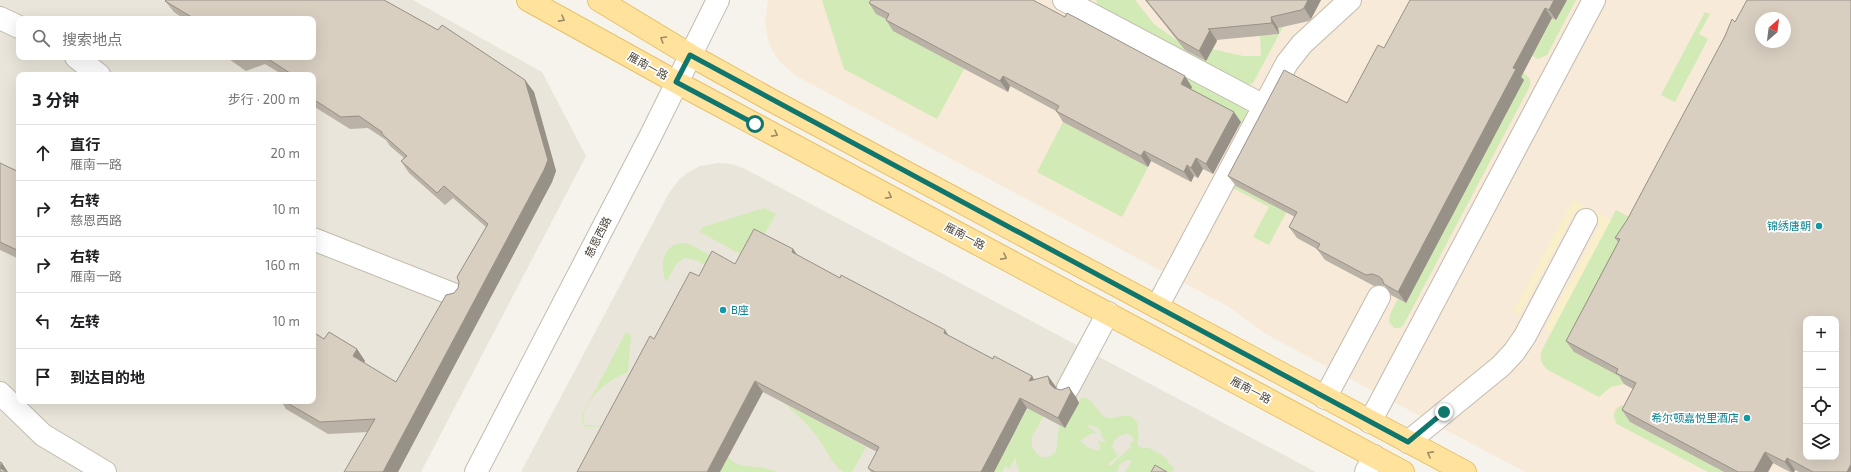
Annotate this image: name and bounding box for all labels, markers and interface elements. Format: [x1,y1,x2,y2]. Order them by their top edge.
north arrow [1755,12,1791,48]
one-way arrow [558,14,565,21]
search box [16,16,316,60]
icon: search [30,27,52,49]
text: 搜索地点 [62,30,122,48]
one-way arrow [660,36,667,44]
street label: 雁南一路 [626,49,671,82]
text: 3 分钟 [32,89,79,109]
text: 步行 · 200 m [228,91,300,107]
route start [746,115,764,133]
one-way arrow [771,129,778,137]
text: 直行 [70,135,100,153]
icon: ahead [32,142,54,164]
text: 20 m [271,145,300,161]
text: 雁南一路 [70,156,122,172]
text: 右转 [70,191,100,209]
one-way arrow [885,191,893,198]
icon: right [32,198,54,220]
text: 10 m [273,201,300,217]
text: 慈恩西路 [70,212,122,228]
street label: 慈恩西路 [582,214,613,259]
street label: 雁南一路 [943,219,988,252]
place label: 锦绣唐朝 [1767,219,1811,232]
marker: 锦绣唐朝 [1814,221,1824,231]
text: 右转 [70,247,100,265]
one-way arrow [1000,252,1007,260]
icon: right [32,254,54,276]
text: 160 m [265,257,300,273]
text: 雁南一路 [70,268,122,284]
place label: B座 [731,303,749,316]
marker: B座 [718,305,728,315]
icon: left [32,310,54,332]
text: 左转 [70,312,100,330]
text: 10 m [273,313,300,329]
map controls [1803,316,1839,460]
button: + [1803,316,1839,352]
button: − [1803,352,1839,388]
icon: arrive [32,366,54,388]
text: 到达目的地 [70,368,145,386]
street label: 雁南一路 [1229,373,1274,406]
button: locate [1803,388,1839,424]
route end [1435,403,1453,421]
place label: 希尔顿嘉悦里酒店 [1651,411,1739,424]
marker: 希尔顿嘉悦里酒店 [1742,413,1752,423]
button: layers [1803,424,1839,460]
one-way arrow [1427,451,1434,458]

